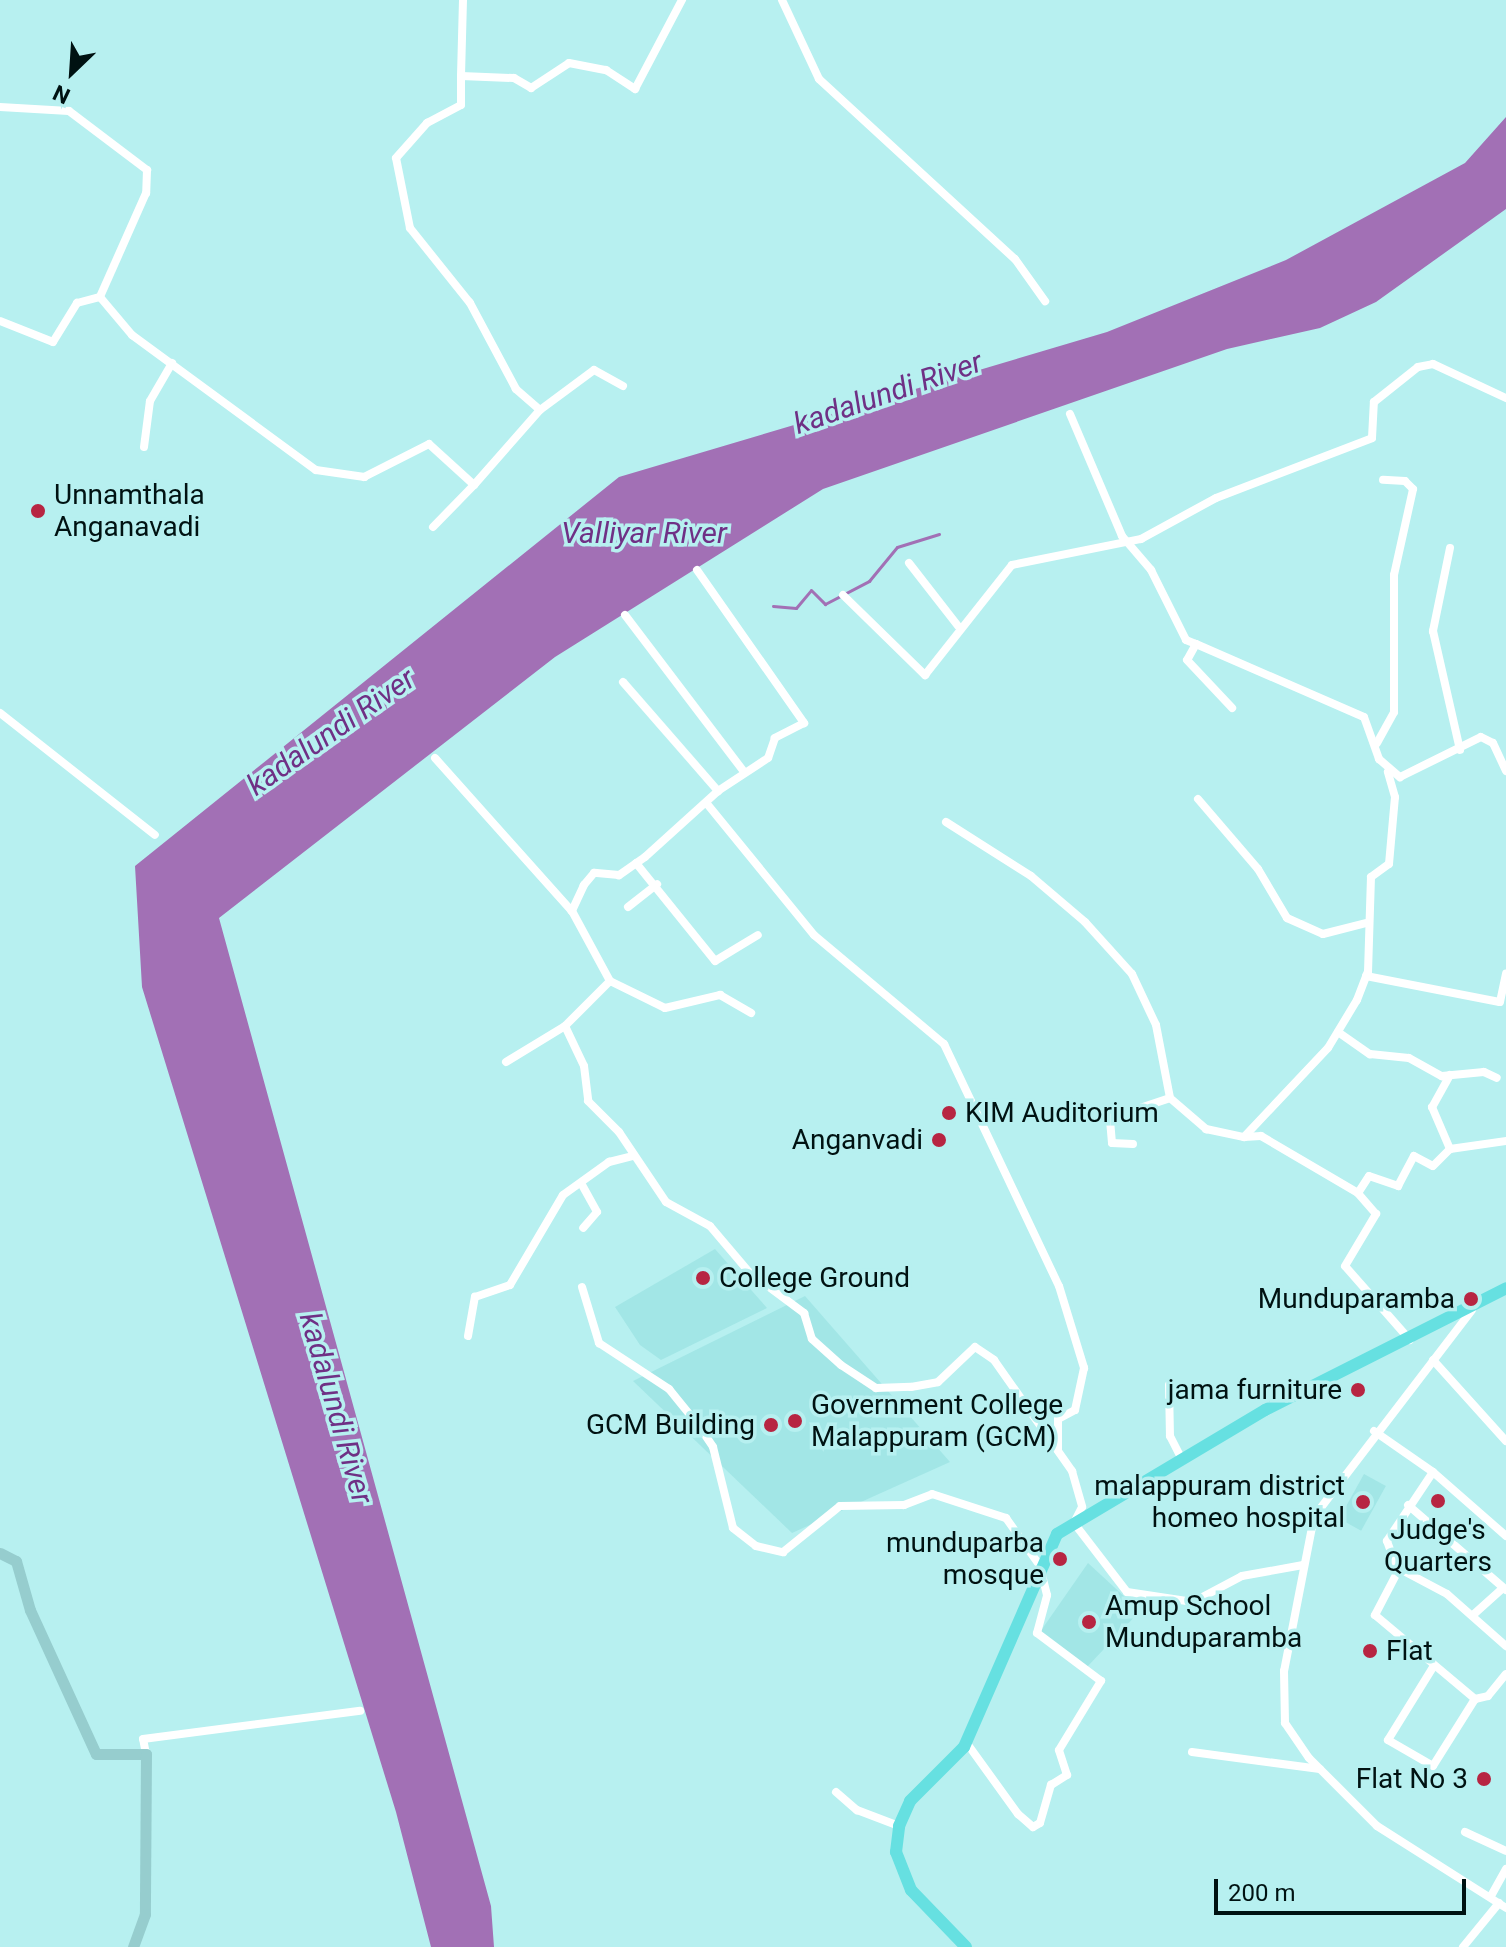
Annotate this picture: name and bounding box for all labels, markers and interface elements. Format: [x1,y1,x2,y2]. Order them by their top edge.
north arrow [32,32,112,112]
text: N [49,80,74,109]
water label: kadalundi River [789,344,987,442]
place label: Unnamthala Anganavadi [54,478,205,544]
marker: Unnamthala Anganavadi [29,502,47,520]
water label: Valliyar River [561,515,727,551]
water label: kadalundi River [240,661,422,803]
place label: KIM Auditorium [965,1096,1159,1130]
marker: KIM Auditorium [940,1104,958,1122]
place label: Anganvadi [792,1123,923,1157]
marker: Anganvadi [930,1131,948,1149]
place label: College Ground [719,1261,910,1295]
marker: College Ground [694,1269,712,1287]
place label: Munduparamba [1258,1282,1455,1316]
marker: Munduparamba [1462,1290,1480,1308]
water label: kadalundi River [292,1308,380,1508]
place label: jama furniture [1168,1373,1342,1407]
marker: jama furniture [1349,1381,1367,1399]
place label: Government College Malappuram (GCM) [811,1388,1063,1454]
place label: GCM Building [586,1408,755,1442]
marker: Government College Malappuram (GCM) [786,1412,804,1430]
marker: GCM Building [762,1416,780,1434]
place label: malappuram district homeo hospital [1094,1469,1345,1535]
marker: malappuram district homeo hospital [1352,1491,1374,1513]
marker: Judge's Quarters [1429,1492,1447,1510]
place label: Judge's Quarters [1384,1513,1492,1579]
place label: munduparba mosque [886,1526,1044,1592]
marker: munduparba mosque [1051,1550,1069,1568]
place label: Amup School Munduparamba [1105,1589,1302,1655]
marker: Amup School Munduparamba [1080,1613,1098,1631]
place label: Flat [1386,1634,1433,1668]
marker: Flat [1361,1642,1379,1660]
place label: Flat No 3 [1356,1762,1468,1796]
marker: Flat No 3 [1475,1770,1493,1788]
scale bar [1218,1863,1470,1913]
text: 200 m [1228,1879,1295,1907]

